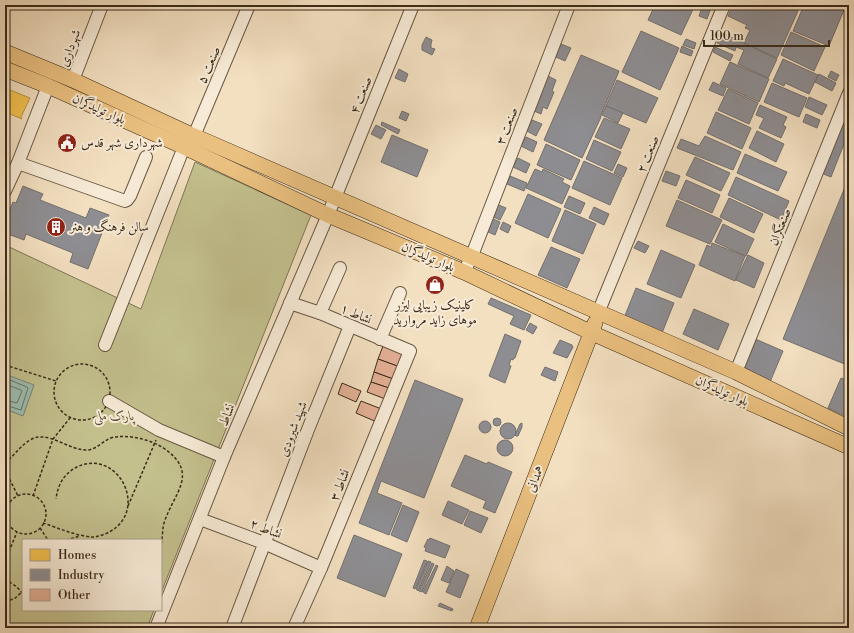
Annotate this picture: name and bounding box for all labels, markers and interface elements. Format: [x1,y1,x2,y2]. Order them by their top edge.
scale bar [704,22,829,48]
street label: شهرداری [56,27,84,69]
text: 100 m [710,29,744,44]
street label: صنعت ۵ [194,44,224,86]
street label: صنعت ۴ [346,74,376,116]
street label: بلوار تولیدگران [70,89,128,128]
street label: صنعت ۳ [493,105,521,147]
public building icon: شهرداری شهر قدس [56,132,78,154]
street label: صنعت ۲ [633,133,663,175]
place label: شهرداری شهر قدس [81,135,163,151]
street label: صنعتگران [765,206,795,248]
building icon: سالن فرهنگ و هنر [45,216,67,238]
place label: سالن فرهنگ و هنر [68,218,149,236]
street label: بلوار تولیدگران [399,238,458,275]
shop icon: کلینیک زیبایی لیزر موهای زاید مروارید [424,274,446,296]
place label: کلینیک زیبایی لیزر موهای زاید مروارید [393,297,477,329]
street label: نشاط ۱ [338,300,374,328]
street label: بلوار تولیدگران [693,371,751,410]
street label: شهید شیرودی [275,399,311,459]
street label: نشاط [215,401,239,428]
park label: پارک ملی [94,408,136,426]
street label: همدانی [522,463,548,495]
street label: نشاط ۳ [326,467,354,503]
street label: نشاط ۲ [248,515,284,543]
legend [22,539,162,611]
text: Homes [58,548,96,563]
text: Industry [58,568,105,583]
text: Other [58,588,90,603]

